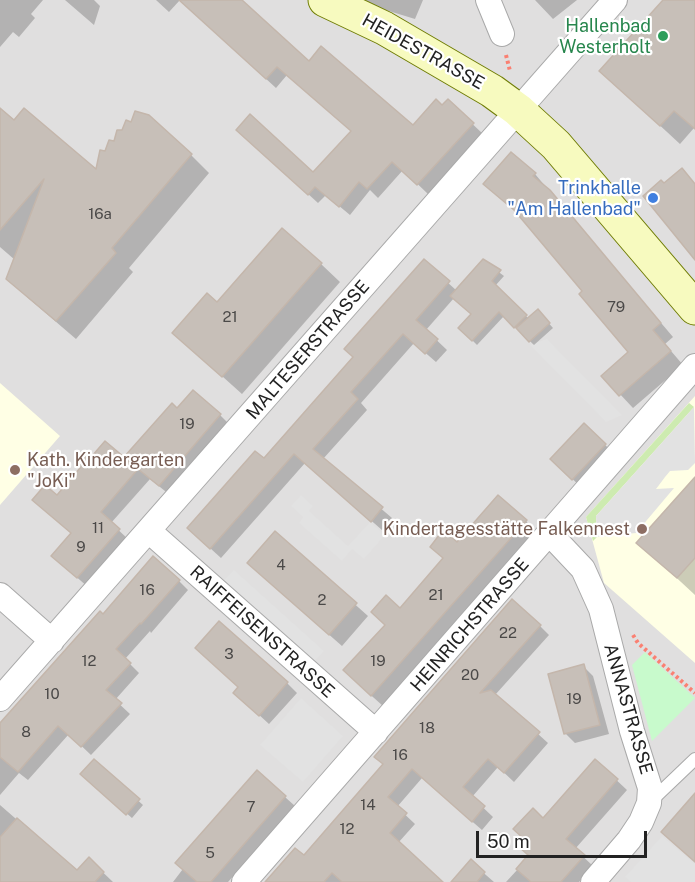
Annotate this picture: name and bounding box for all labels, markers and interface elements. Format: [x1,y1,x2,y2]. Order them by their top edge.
street label: HEIDESTRASSE [358,9,488,95]
place label: Hallenbad Westerholt [559,15,651,57]
marker: Hallenbad Westerholt [656,29,670,43]
place label: Trinkhalle "Am Hallenbad" [507,177,641,219]
marker: Trinkhalle "Am Hallenbad" [646,191,660,205]
house number: 16a [88,205,112,223]
street label: MALTESERSTRASSE [242,276,374,424]
house number: 79 [607,298,625,316]
house number: 21 [222,308,238,326]
house number: 19 [179,415,195,433]
place label: Kath. Kindergarten "JoKi" [27,449,184,492]
marker: Kath. Kindergarten "JoKi" [8,463,22,477]
place label: Kindertagesstätte Falkennest [383,518,630,540]
house number: 11 [92,519,104,537]
marker: Kindertagesstätte Falkennest [635,522,649,536]
house number: 9 [76,538,86,556]
street label: HEINRICHSTRASSE [406,554,534,696]
house number: 4 [276,556,286,574]
street label: RAIFFEISENSTRASSE [185,561,339,703]
house number: 16 [139,581,155,599]
house number: 21 [428,586,444,604]
house number: 2 [318,591,326,609]
house number: 22 [499,624,517,642]
street label: ANNASTRASSE [599,641,657,777]
house number: 3 [224,645,234,663]
house number: 12 [81,652,97,670]
house number: 19 [370,652,386,670]
house number: 20 [461,666,479,684]
house number: 10 [44,685,60,703]
house number: 19 [566,690,582,708]
house number: 18 [419,719,435,737]
house number: 8 [21,723,31,741]
house number: 16 [392,746,408,764]
house number: 14 [360,796,376,814]
house number: 7 [246,798,256,816]
scale bar [479,819,650,857]
house number: 12 [339,820,355,838]
text: 50 m [487,831,530,852]
house number: 5 [205,844,215,862]

